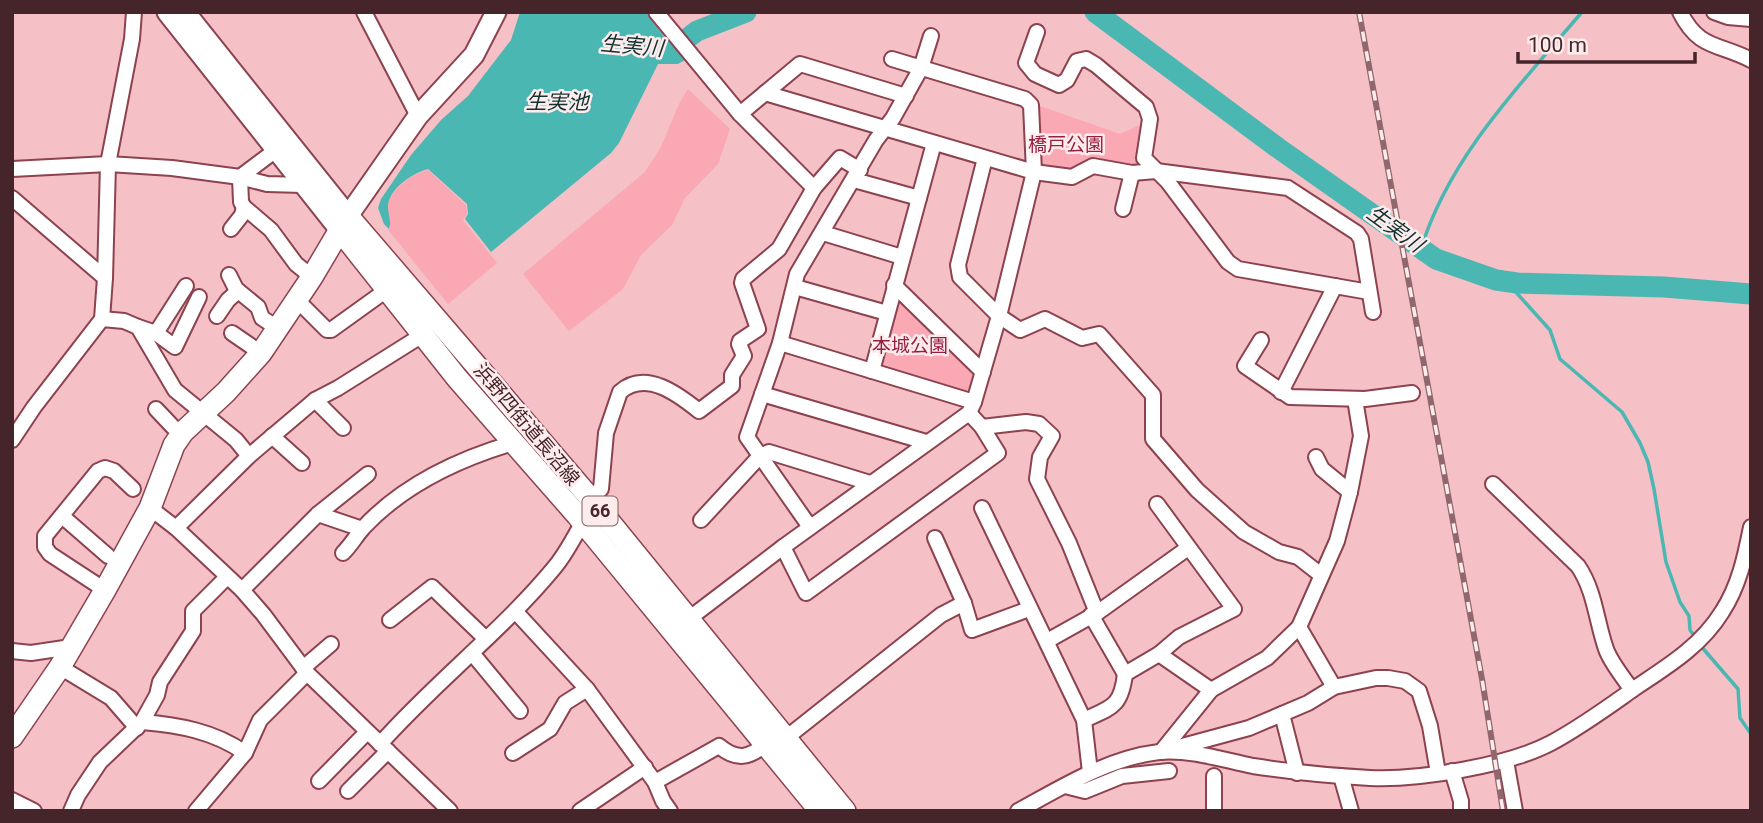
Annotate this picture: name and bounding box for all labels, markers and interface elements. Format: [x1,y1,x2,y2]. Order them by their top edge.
scale bar [1518,21,1695,65]
water label: 生実川 [600,31,666,61]
text: 100 m [1528,33,1587,57]
water label: 生実池 [526,90,590,114]
park label: 橋戸公園 [1028,133,1104,156]
water label: 生実川 [1362,201,1429,258]
park label: 本城公園 [872,334,948,357]
street label: 浜野四街道長沼線 [469,359,584,490]
road number: 66 [582,496,618,526]

